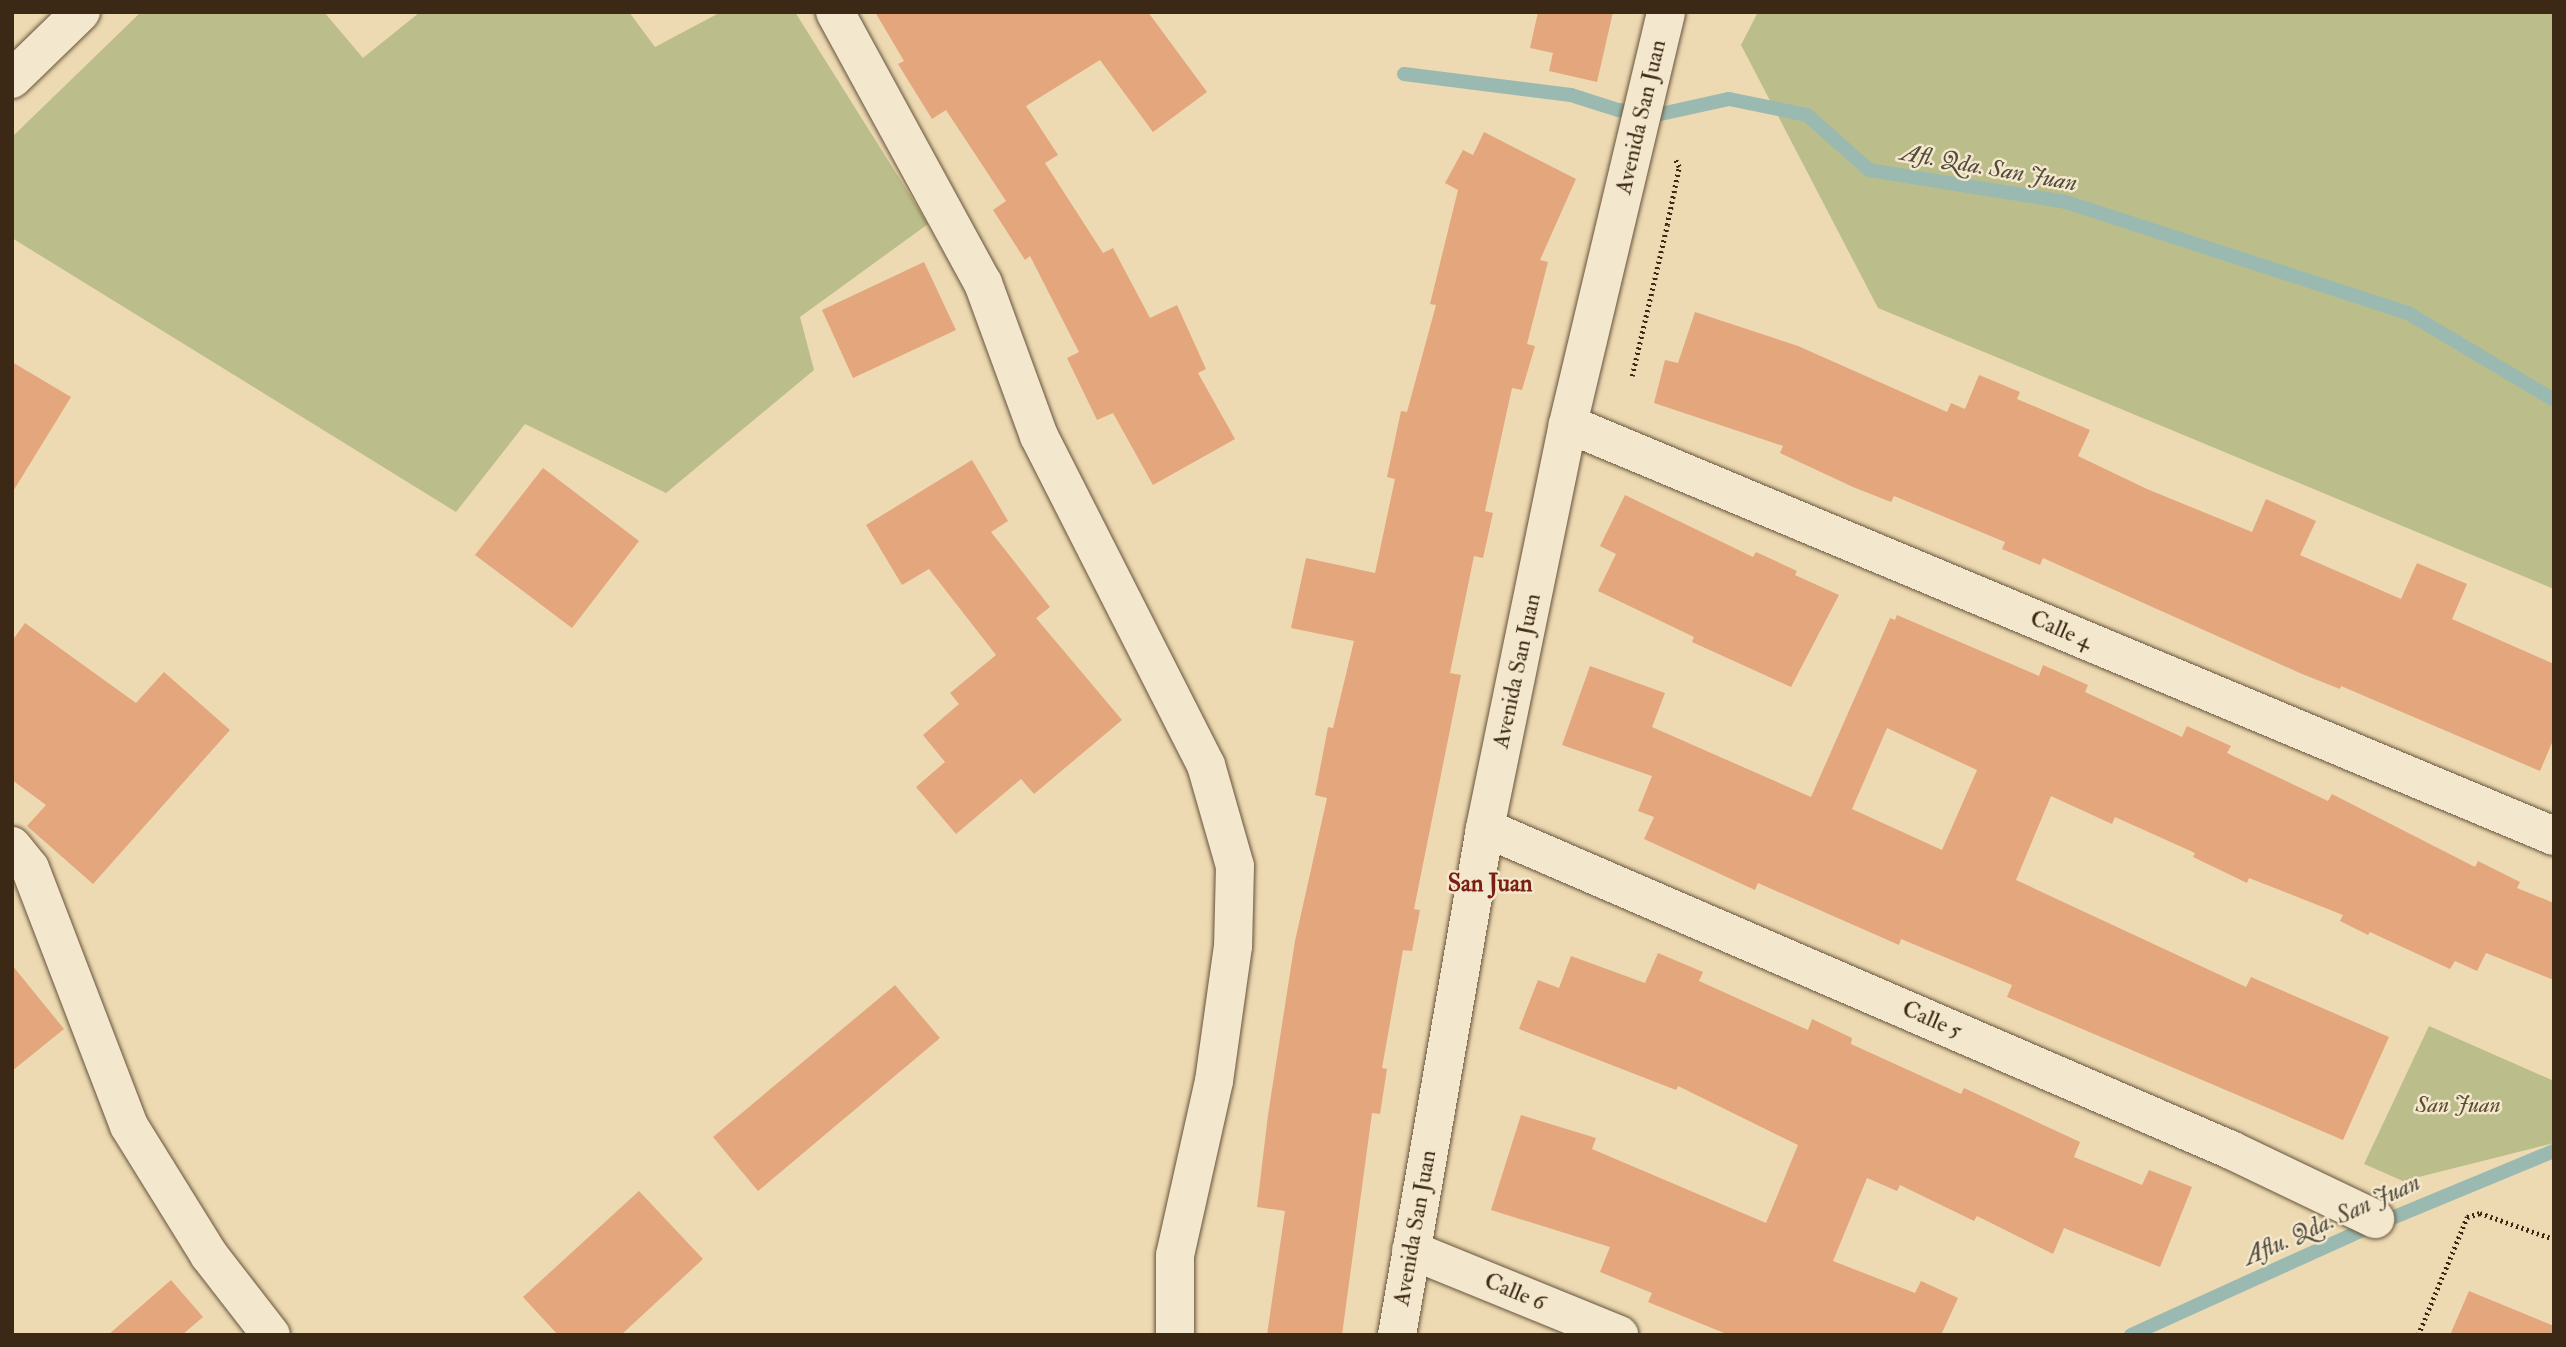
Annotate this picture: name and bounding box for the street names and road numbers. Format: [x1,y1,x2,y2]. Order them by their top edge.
street label: Avenida San Juan [1610,37,1672,197]
street label: Avenida San Juan [1487,591,1547,751]
street label: Calle 4 [2026,605,2096,655]
street label: Calle 5 [1898,995,1966,1045]
street label: Avenida San Juan [1388,1148,1442,1308]
street label: Calle 6 [1480,1267,1550,1317]

